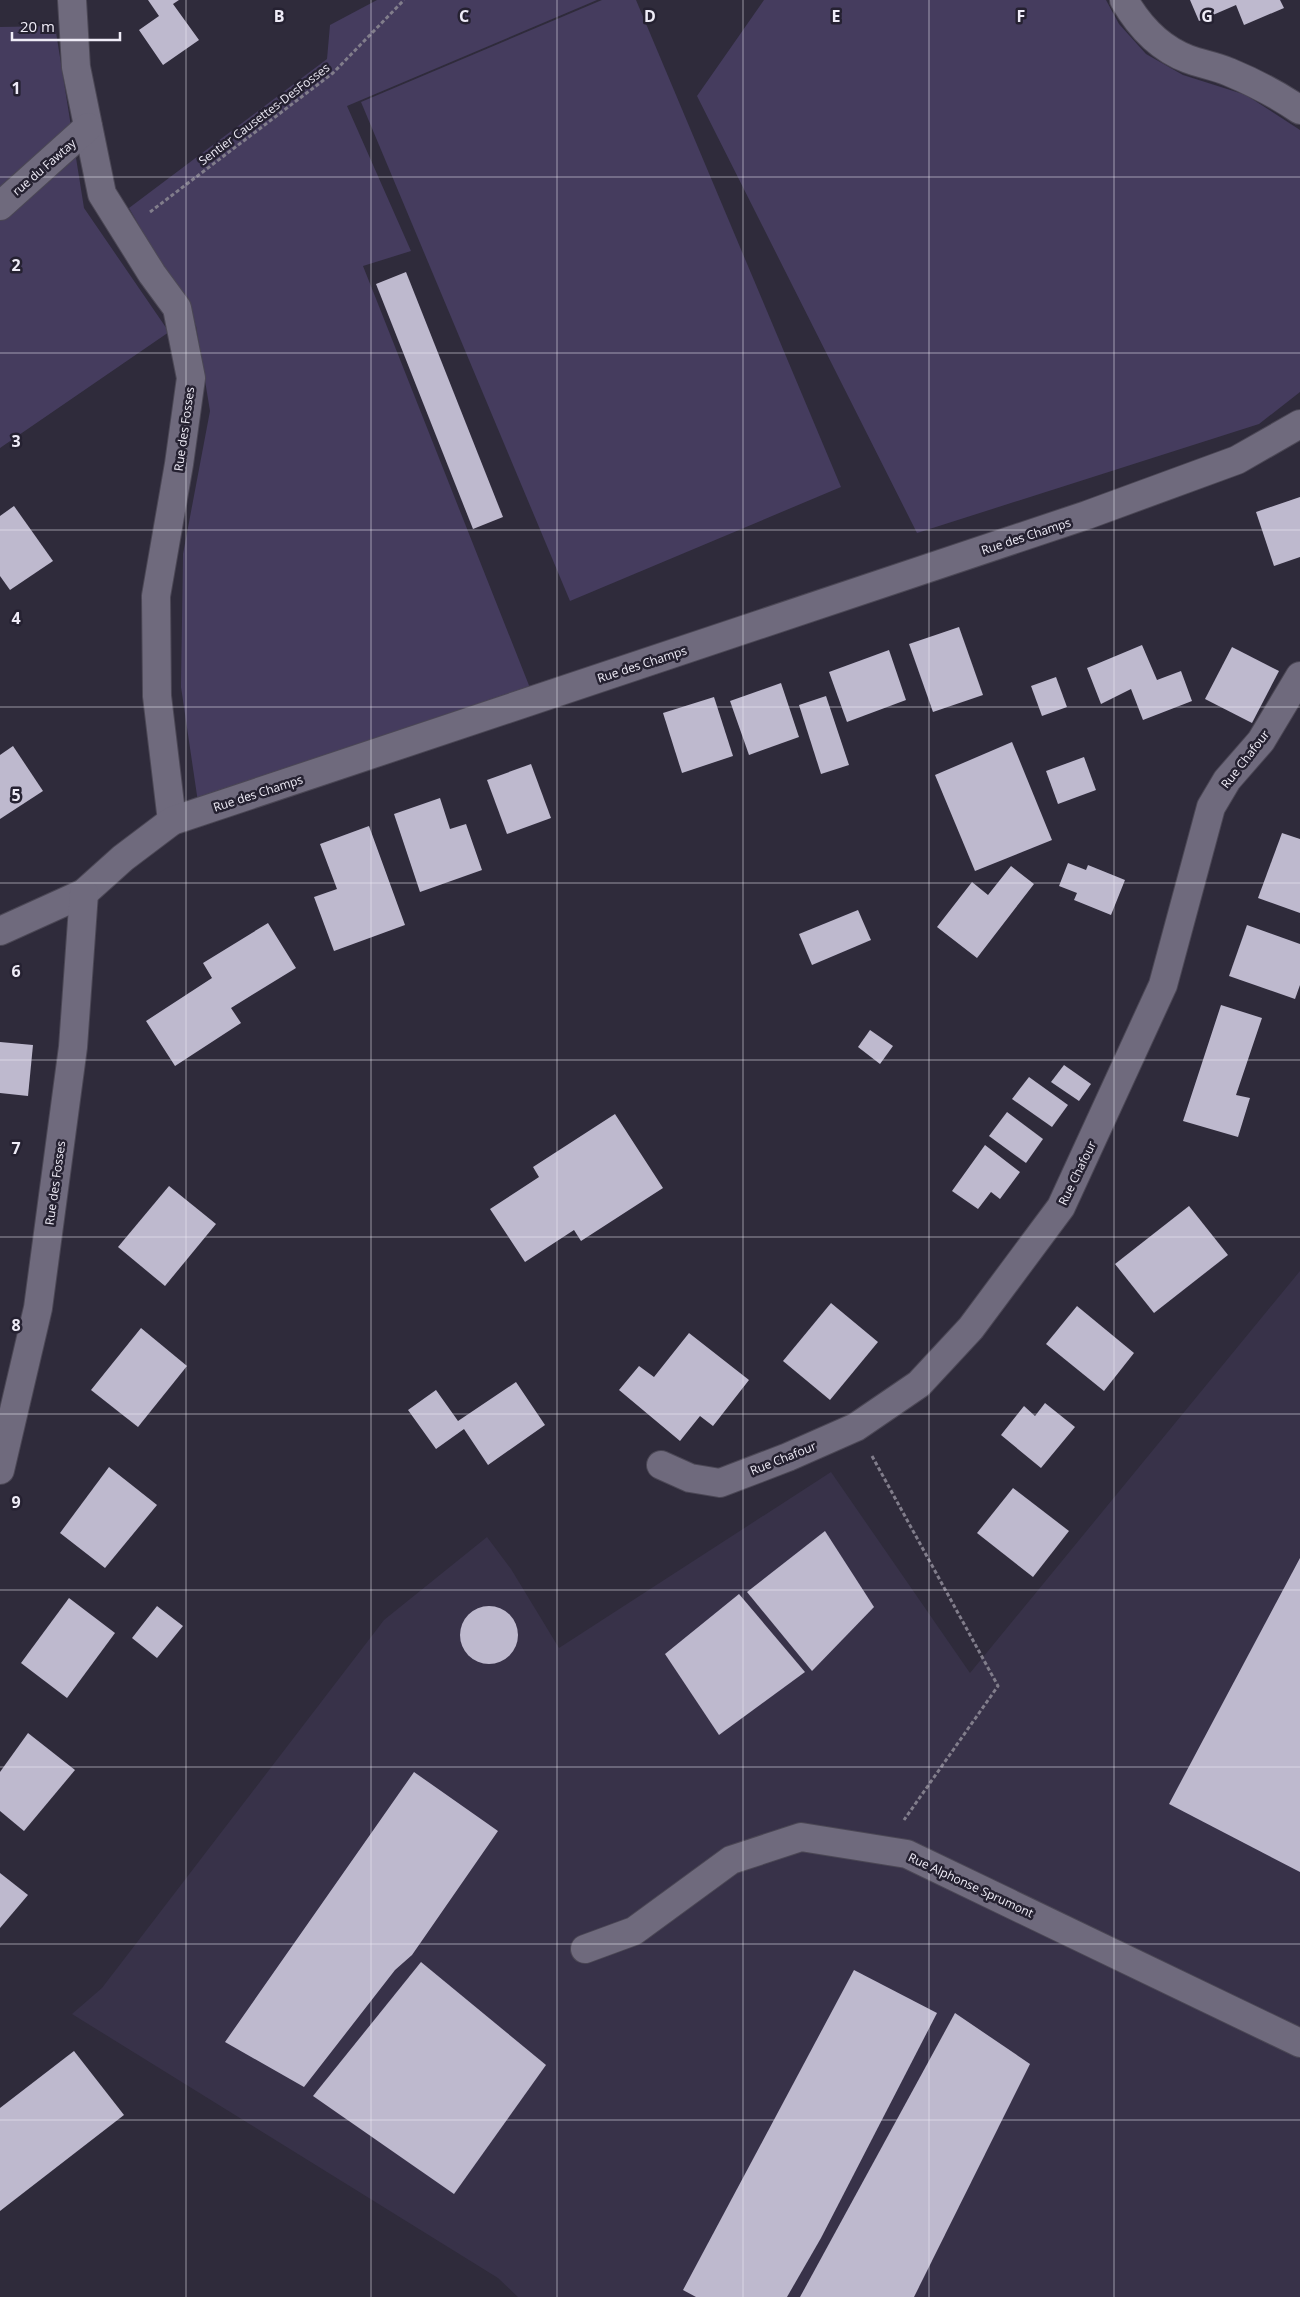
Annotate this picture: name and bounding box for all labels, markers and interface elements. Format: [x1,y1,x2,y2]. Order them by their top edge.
text: B [274,5,284,27]
text: C [459,5,469,27]
text: D [644,5,656,27]
text: E [832,5,841,27]
text: F [1017,5,1025,27]
text: G [1201,5,1213,27]
scale bar [12,10,120,42]
text: 20 m [20,16,55,36]
street label: Sentier Causettes-DesFosses [195,59,333,169]
text: 1 [11,77,21,99]
street label: rue du Fawtay [9,134,80,199]
text: 2 [11,254,21,276]
street label: Rue des Fosses [170,386,198,472]
text: 3 [11,430,21,452]
street label: Rue des Champs [979,513,1073,558]
text: 4 [11,607,21,629]
street label: Rue des Champs [595,641,689,686]
street label: Rue Chafour [1217,726,1273,792]
street label: Rue des Champs [211,770,305,815]
text: 5 [11,784,21,806]
text: 6 [11,960,21,982]
text: 7 [11,1137,21,1159]
street label: Rue Chafour [1054,1138,1100,1208]
street label: Rue des Fosses [41,1140,69,1226]
text: 8 [11,1314,21,1336]
street label: Rue Chafour [747,1437,819,1479]
text: 9 [11,1491,21,1513]
street label: Rue Alphonse Sprumont [906,1849,1036,1921]

